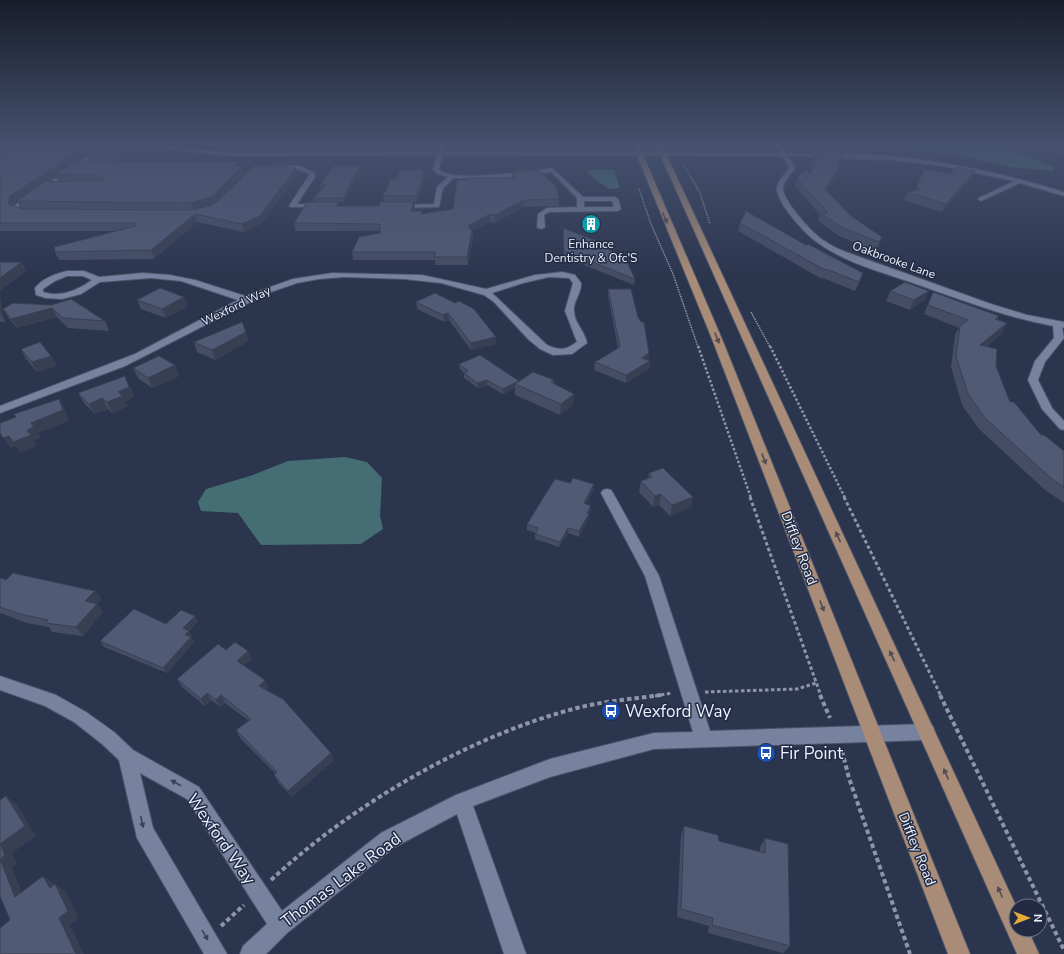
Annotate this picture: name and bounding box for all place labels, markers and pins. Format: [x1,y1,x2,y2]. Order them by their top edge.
building icon: Enhance Dentistry & Ofc'S [580,213,602,235]
place label: Enhance Dentistry & Ofc'S [545,236,637,266]
bus stop icon: Wexford Way [600,700,622,722]
place label: Wexford Way [625,700,731,723]
bus stop icon: Fir Point [755,742,777,764]
place label: Fir Point [780,742,844,765]

